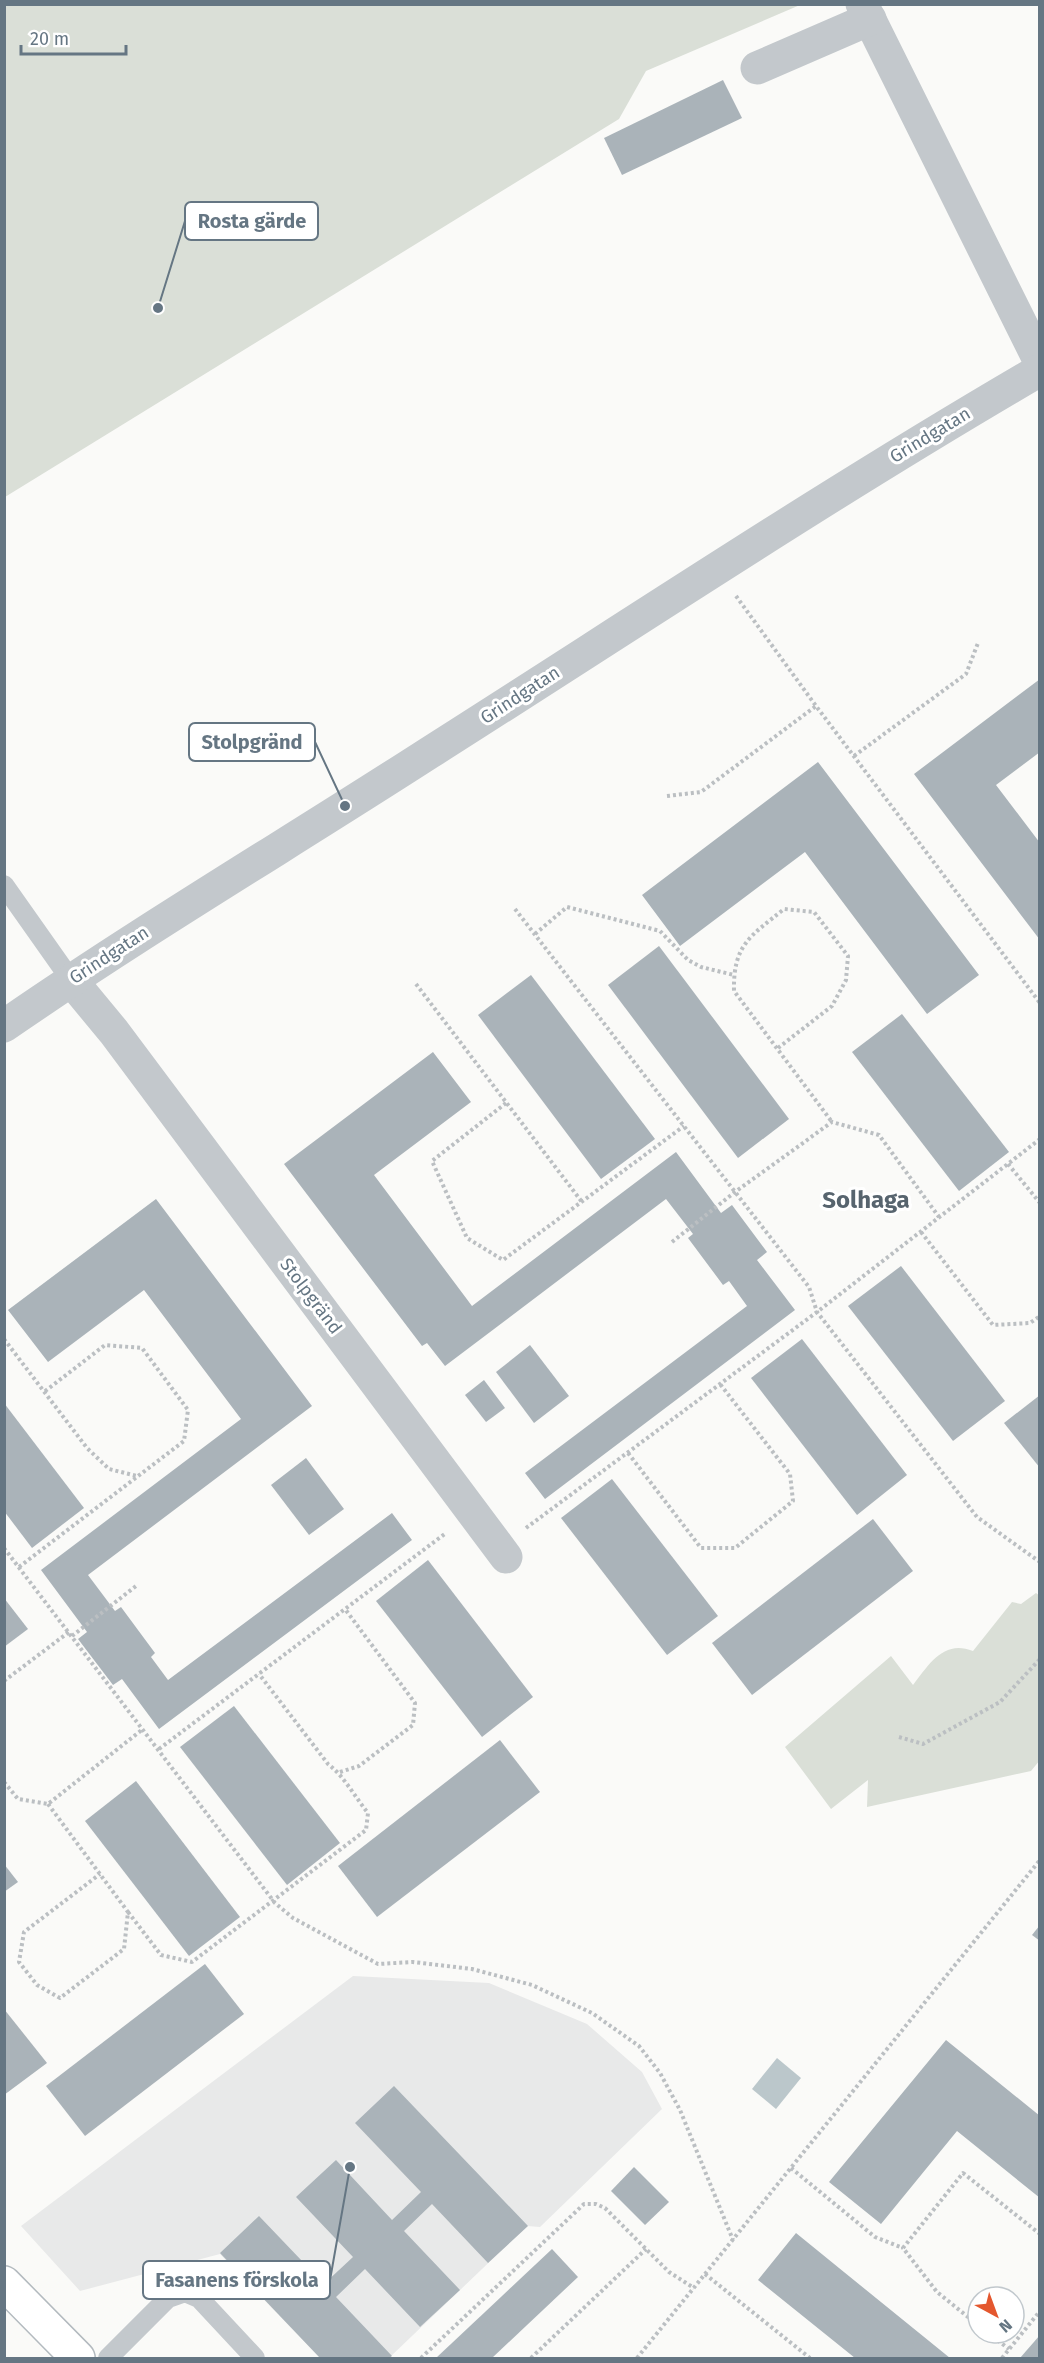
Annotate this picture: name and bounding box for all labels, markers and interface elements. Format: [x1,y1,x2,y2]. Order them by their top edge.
scale bar [21,18,126,56]
text: 20 m [30,28,69,50]
callout: Rosta gärde [185,202,318,240]
text: Rosta gärde [198,209,306,233]
street label: Grindgatan [886,402,974,468]
street label: Grindgatan [476,661,564,729]
callout: Stolpgränd [189,723,315,761]
text: Stolpgränd [201,730,303,754]
street label: Grindgatan [65,921,153,989]
district label: Solhaga [822,1186,910,1214]
street label: Stolpgränd [275,1254,347,1338]
callout: Fasanens förskola [143,2261,330,2299]
text: Fasanens förskola [155,2268,319,2292]
north arrow [966,2285,1026,2345]
text: N [995,2315,1016,2337]

